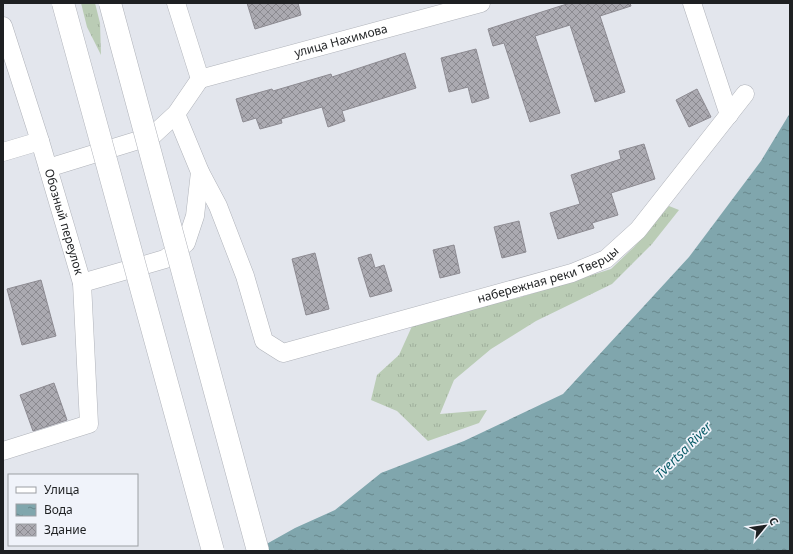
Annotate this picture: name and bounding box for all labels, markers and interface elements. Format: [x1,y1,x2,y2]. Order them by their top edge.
street label: улица Нахимова [292,20,389,61]
street label: Обозный переулок [41,166,88,277]
street label: набережная реки Тверцы [475,243,622,307]
water label: Tvertsa River [651,417,716,482]
legend [8,474,138,546]
text: Улица [44,481,79,498]
text: Вода [44,501,73,518]
north arrow [745,506,785,546]
text: С [766,514,782,528]
text: Здание [44,521,87,538]

